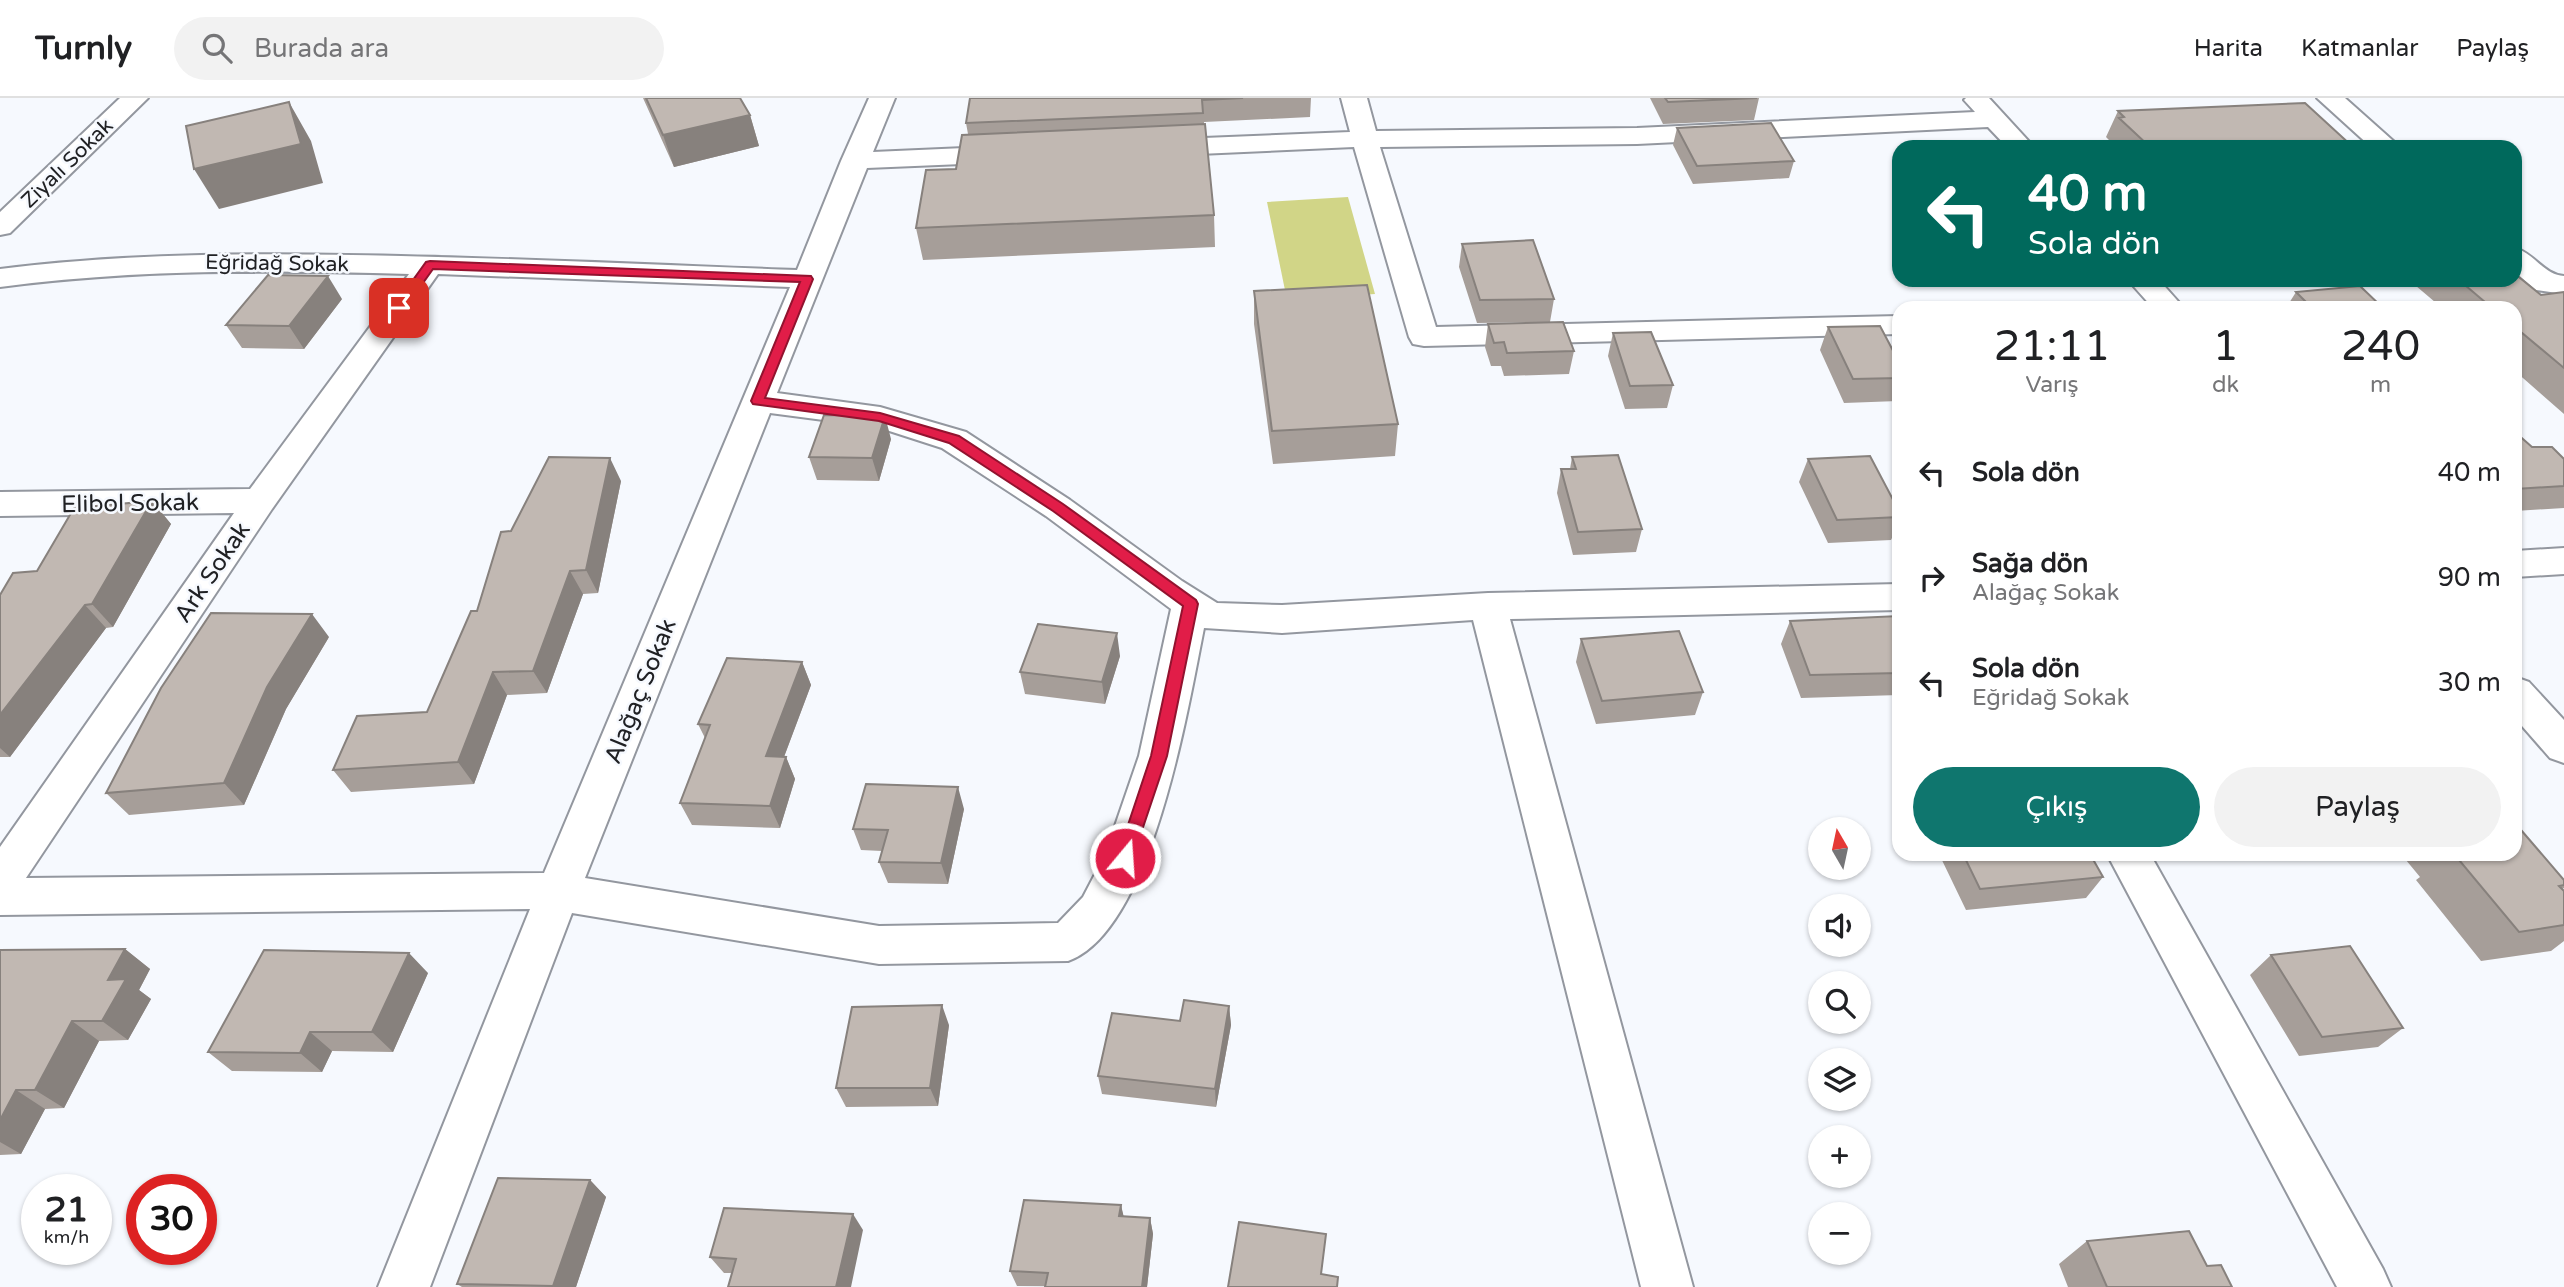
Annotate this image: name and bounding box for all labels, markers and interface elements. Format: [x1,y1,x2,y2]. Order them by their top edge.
search box [174,17,664,80]
text: Turnly [35,29,132,68]
icon: search [198,29,236,67]
text: Burada ara [254,33,389,64]
text: Harita [2194,34,2263,63]
text: Katmanlar [2301,34,2418,63]
text: Paylaş [2456,34,2529,63]
street label: Ziyalı Sokak [16,113,118,213]
text: 40 m [2028,165,2147,224]
icon: left [1913,168,2004,259]
text: Sola dön [2028,225,2161,263]
street label: Eğridağ Sokak [205,250,349,277]
pin [369,278,429,338]
icon: arrive [380,289,418,327]
text: 21:11 [1994,321,2110,372]
text: 1 [2212,321,2239,372]
text: 240 [2341,321,2420,372]
text: Varış [2025,371,2079,399]
text: dk [2212,371,2239,399]
text: m [2370,371,2391,399]
icon: left [1913,454,1951,492]
text: Sola dön [1972,457,2080,488]
text: 40 m [2438,457,2501,488]
street label: Elibol Sokak [61,488,199,519]
street label: Ark Sokak [168,516,257,628]
text: Sağa dön [1972,548,2088,579]
icon: right [1913,559,1951,597]
text: 90 m [2438,562,2501,593]
text: Alağaç Sokak [1972,579,2119,607]
street label: Alağaç Sokak [598,615,683,768]
text: Sola dön [1972,653,2080,684]
icon: left [1913,664,1951,702]
text: 30 m [2438,667,2501,698]
text: Eğridağ Sokak [1972,684,2129,712]
button: Çıkış [1913,767,2200,847]
button: Paylaş [2214,767,2501,847]
north arrow [1808,817,1871,880]
map controls [1808,817,1871,1265]
position arrow [1088,821,1162,895]
button: sound [1808,894,1871,957]
button: search [1808,971,1871,1034]
button: layers [1808,1048,1871,1111]
button: + [1808,1125,1871,1188]
speed limit sign: 30 [126,1174,217,1265]
text: 21 [45,1189,88,1231]
button: − [1808,1202,1871,1265]
text: km/h [44,1226,89,1248]

